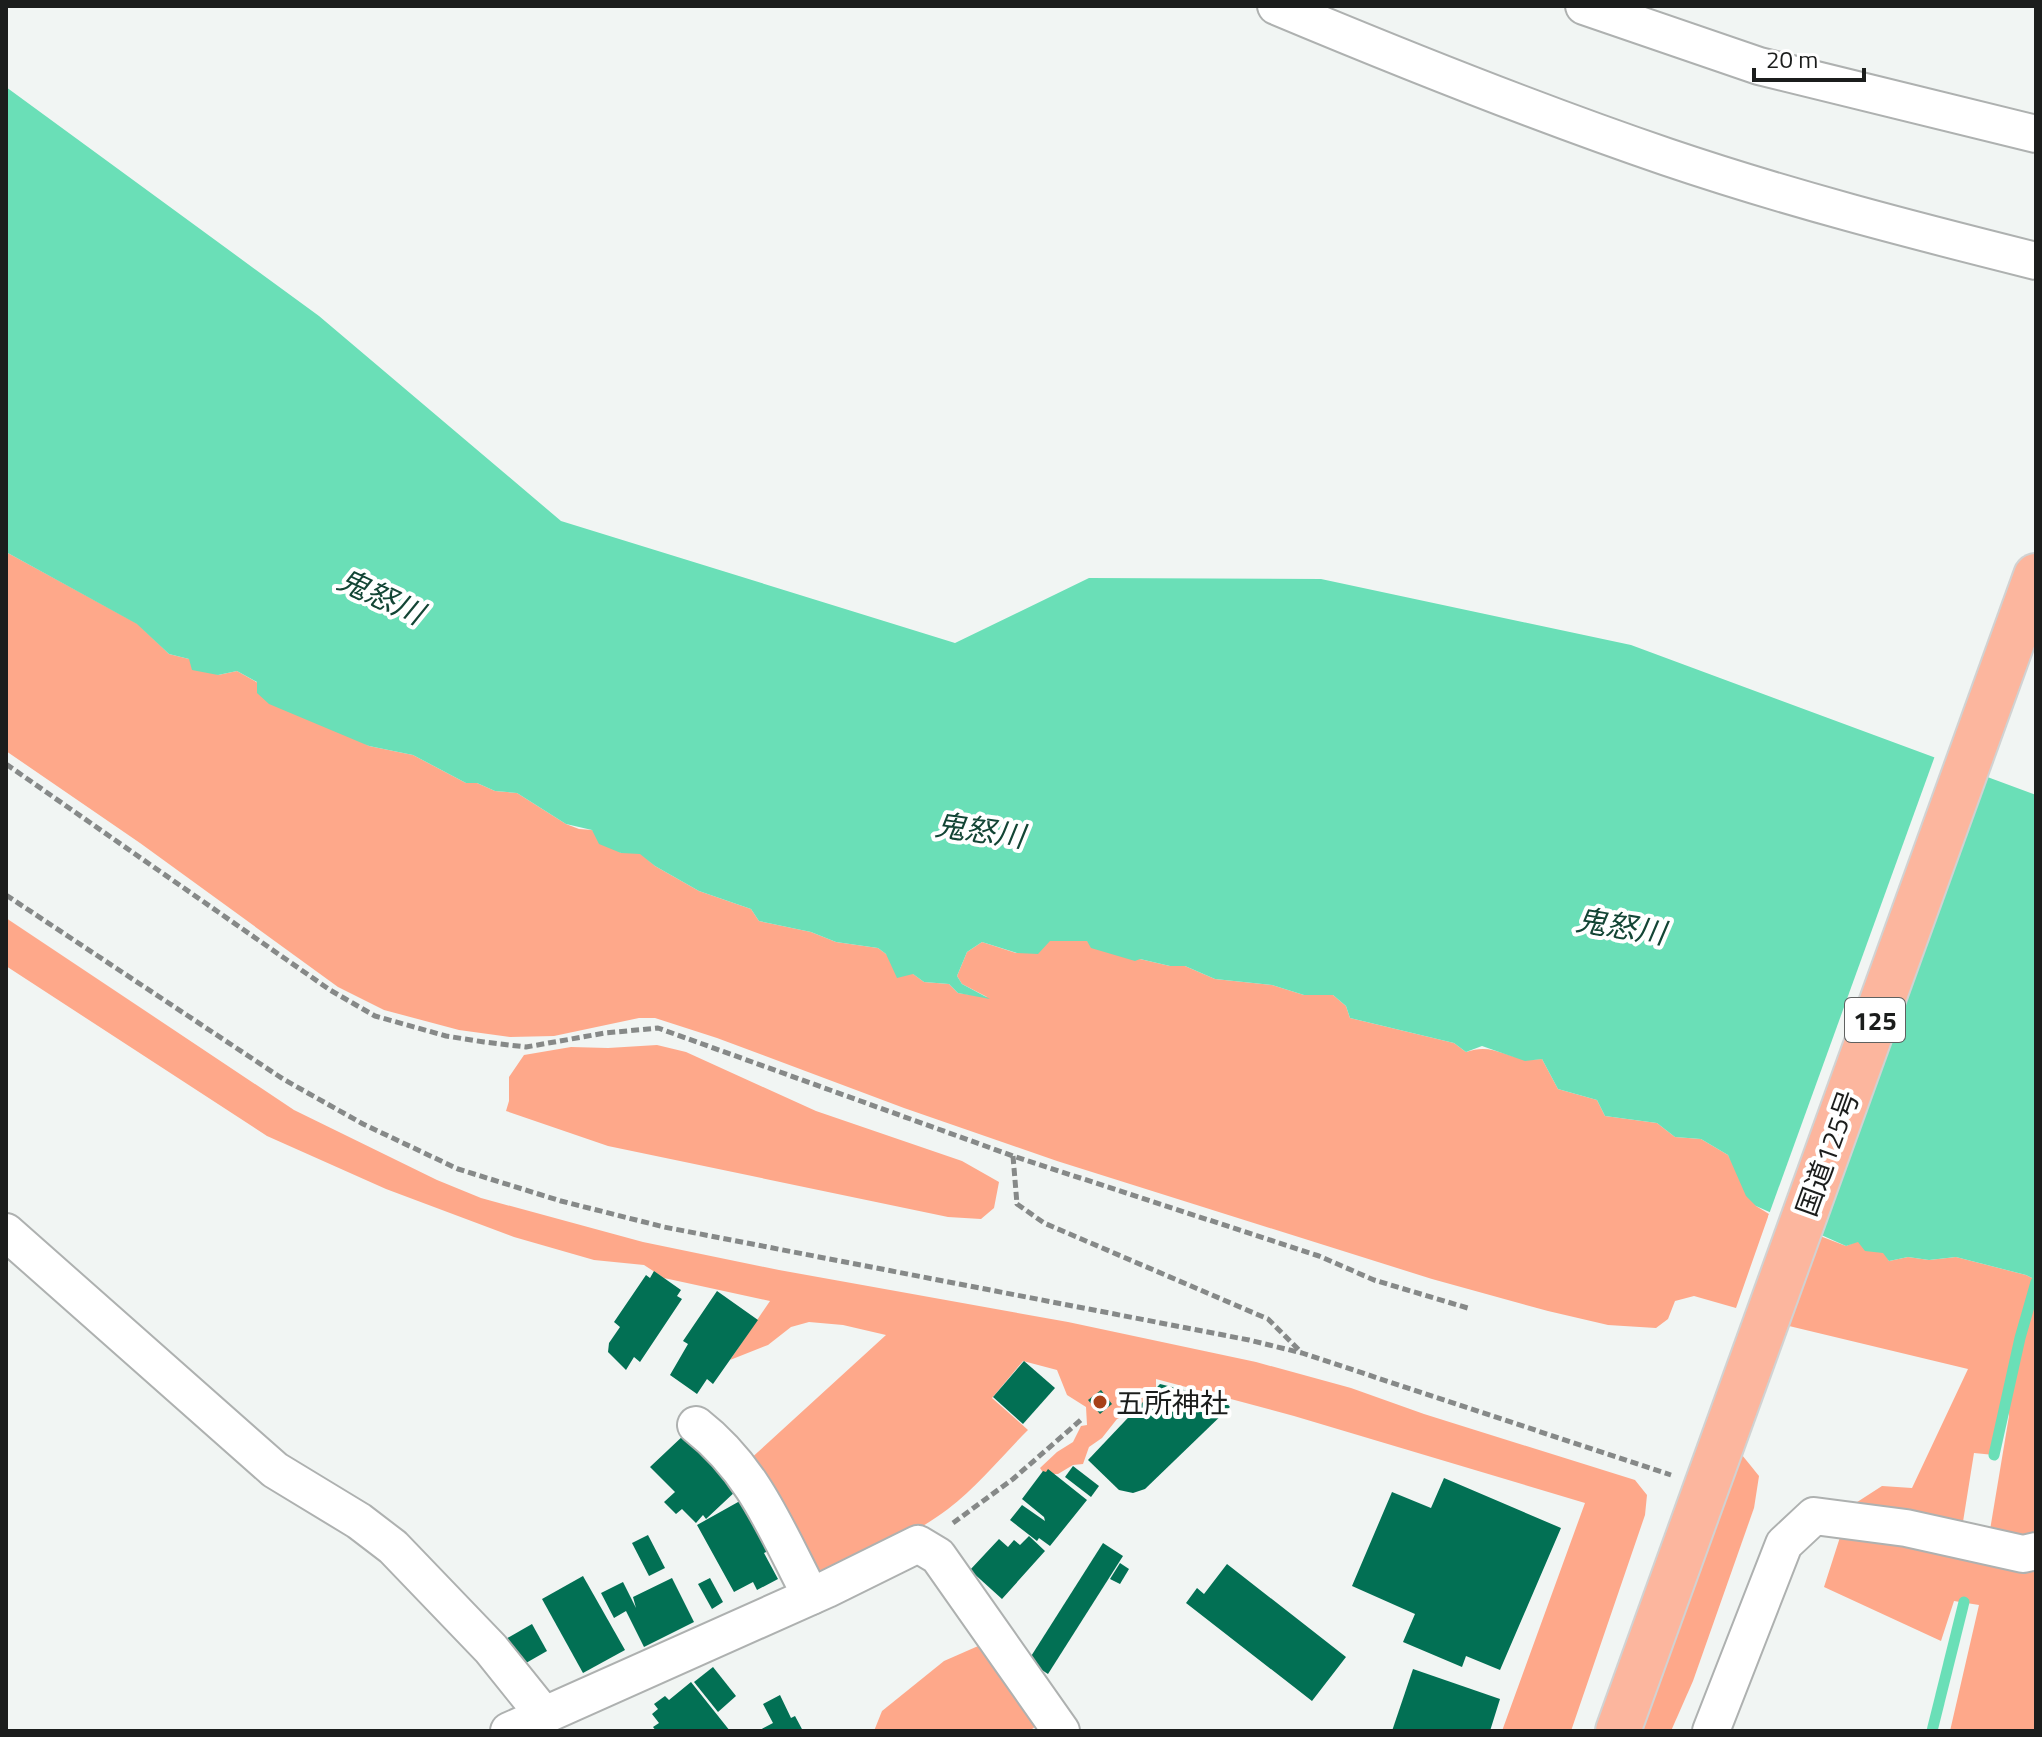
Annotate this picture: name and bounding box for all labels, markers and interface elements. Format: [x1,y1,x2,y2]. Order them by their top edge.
scale bar [1754,32,1864,82]
text: 20 m [1766,41,1818,77]
water label: 鬼怒川 [330,556,434,637]
water label: 鬼怒川 [932,801,1031,859]
water label: 鬼怒川 [1573,896,1672,956]
road number: 125 [1845,998,1905,1042]
street label: 国道125号 [1784,1084,1870,1222]
place label: 五所神社 [1116,1381,1228,1424]
marker: 五所神社 [1091,1393,1109,1411]

